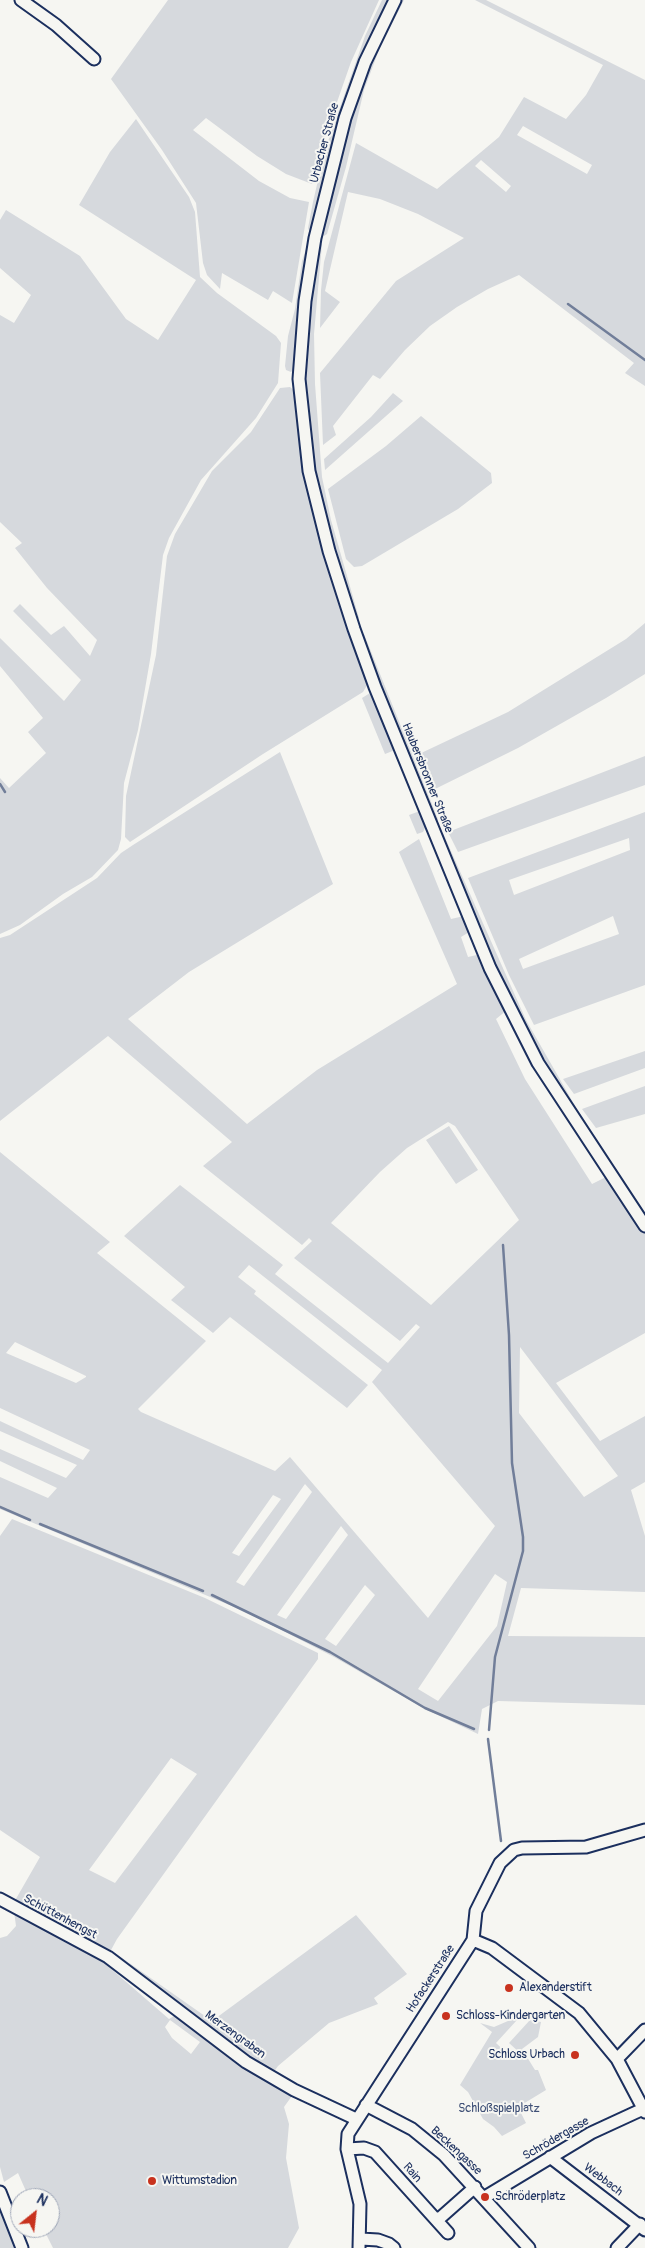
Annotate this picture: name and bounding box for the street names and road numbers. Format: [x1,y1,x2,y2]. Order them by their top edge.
street label: Urbacher Straße [307,101,343,185]
street label: Haubersbronner Straße [398,721,456,835]
street label: Schüttenhengst [21,1892,99,1942]
street label: Hofackerstraße [404,1942,458,2016]
street label: Merzengraben [202,2008,268,2062]
street label: Schrödergasse [520,2114,592,2164]
street label: Beckengasse [427,2124,485,2178]
street label: Rain [400,2160,424,2186]
street label: Webbach [581,2161,625,2199]

